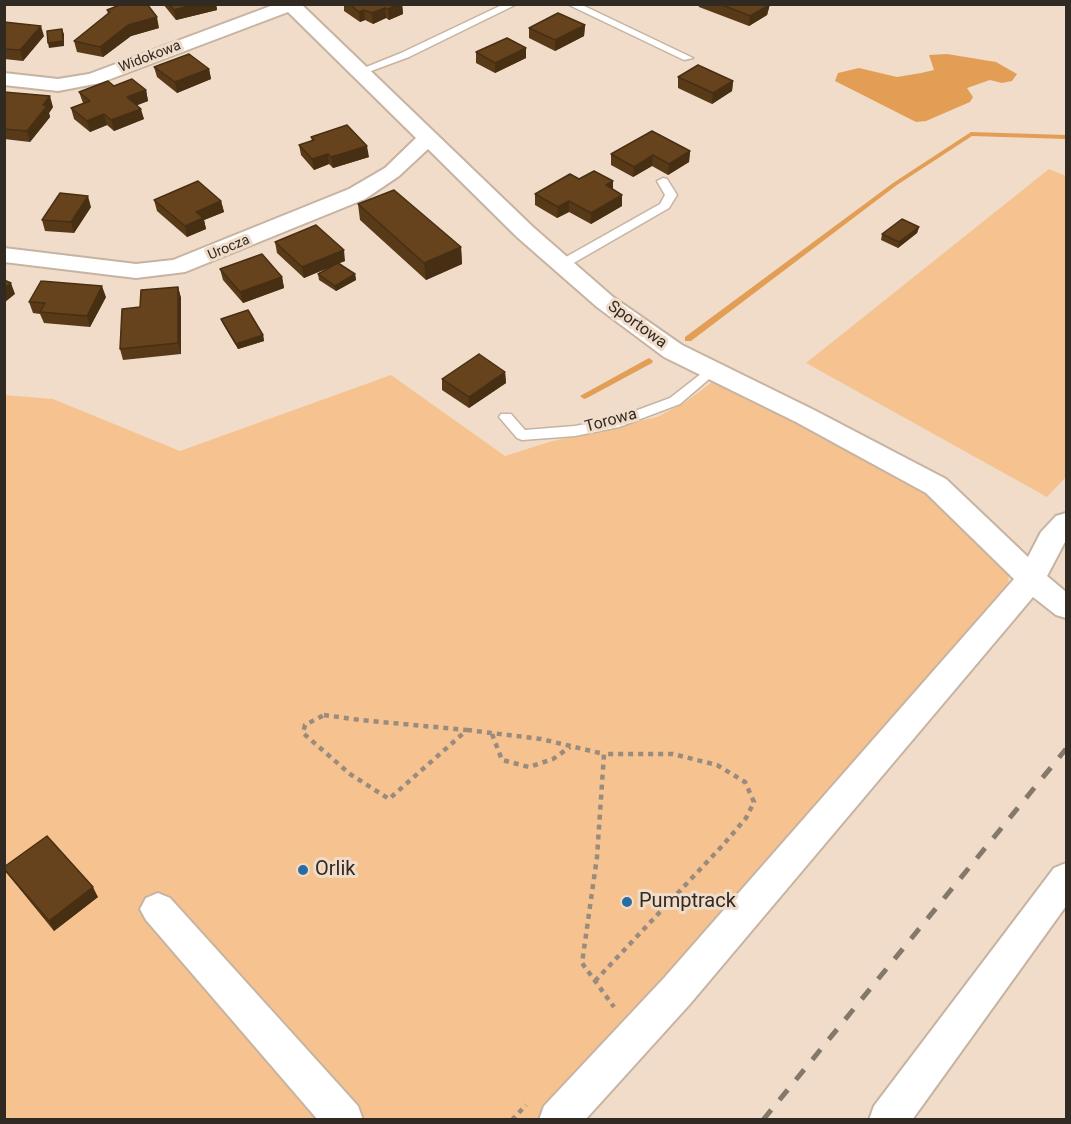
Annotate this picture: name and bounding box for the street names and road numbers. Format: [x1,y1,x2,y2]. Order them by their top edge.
street label: Widokowa [117,38,183,76]
street label: Urocza [206,232,252,264]
street label: Sportowa [604,297,670,353]
street label: Torowa [583,405,639,437]

